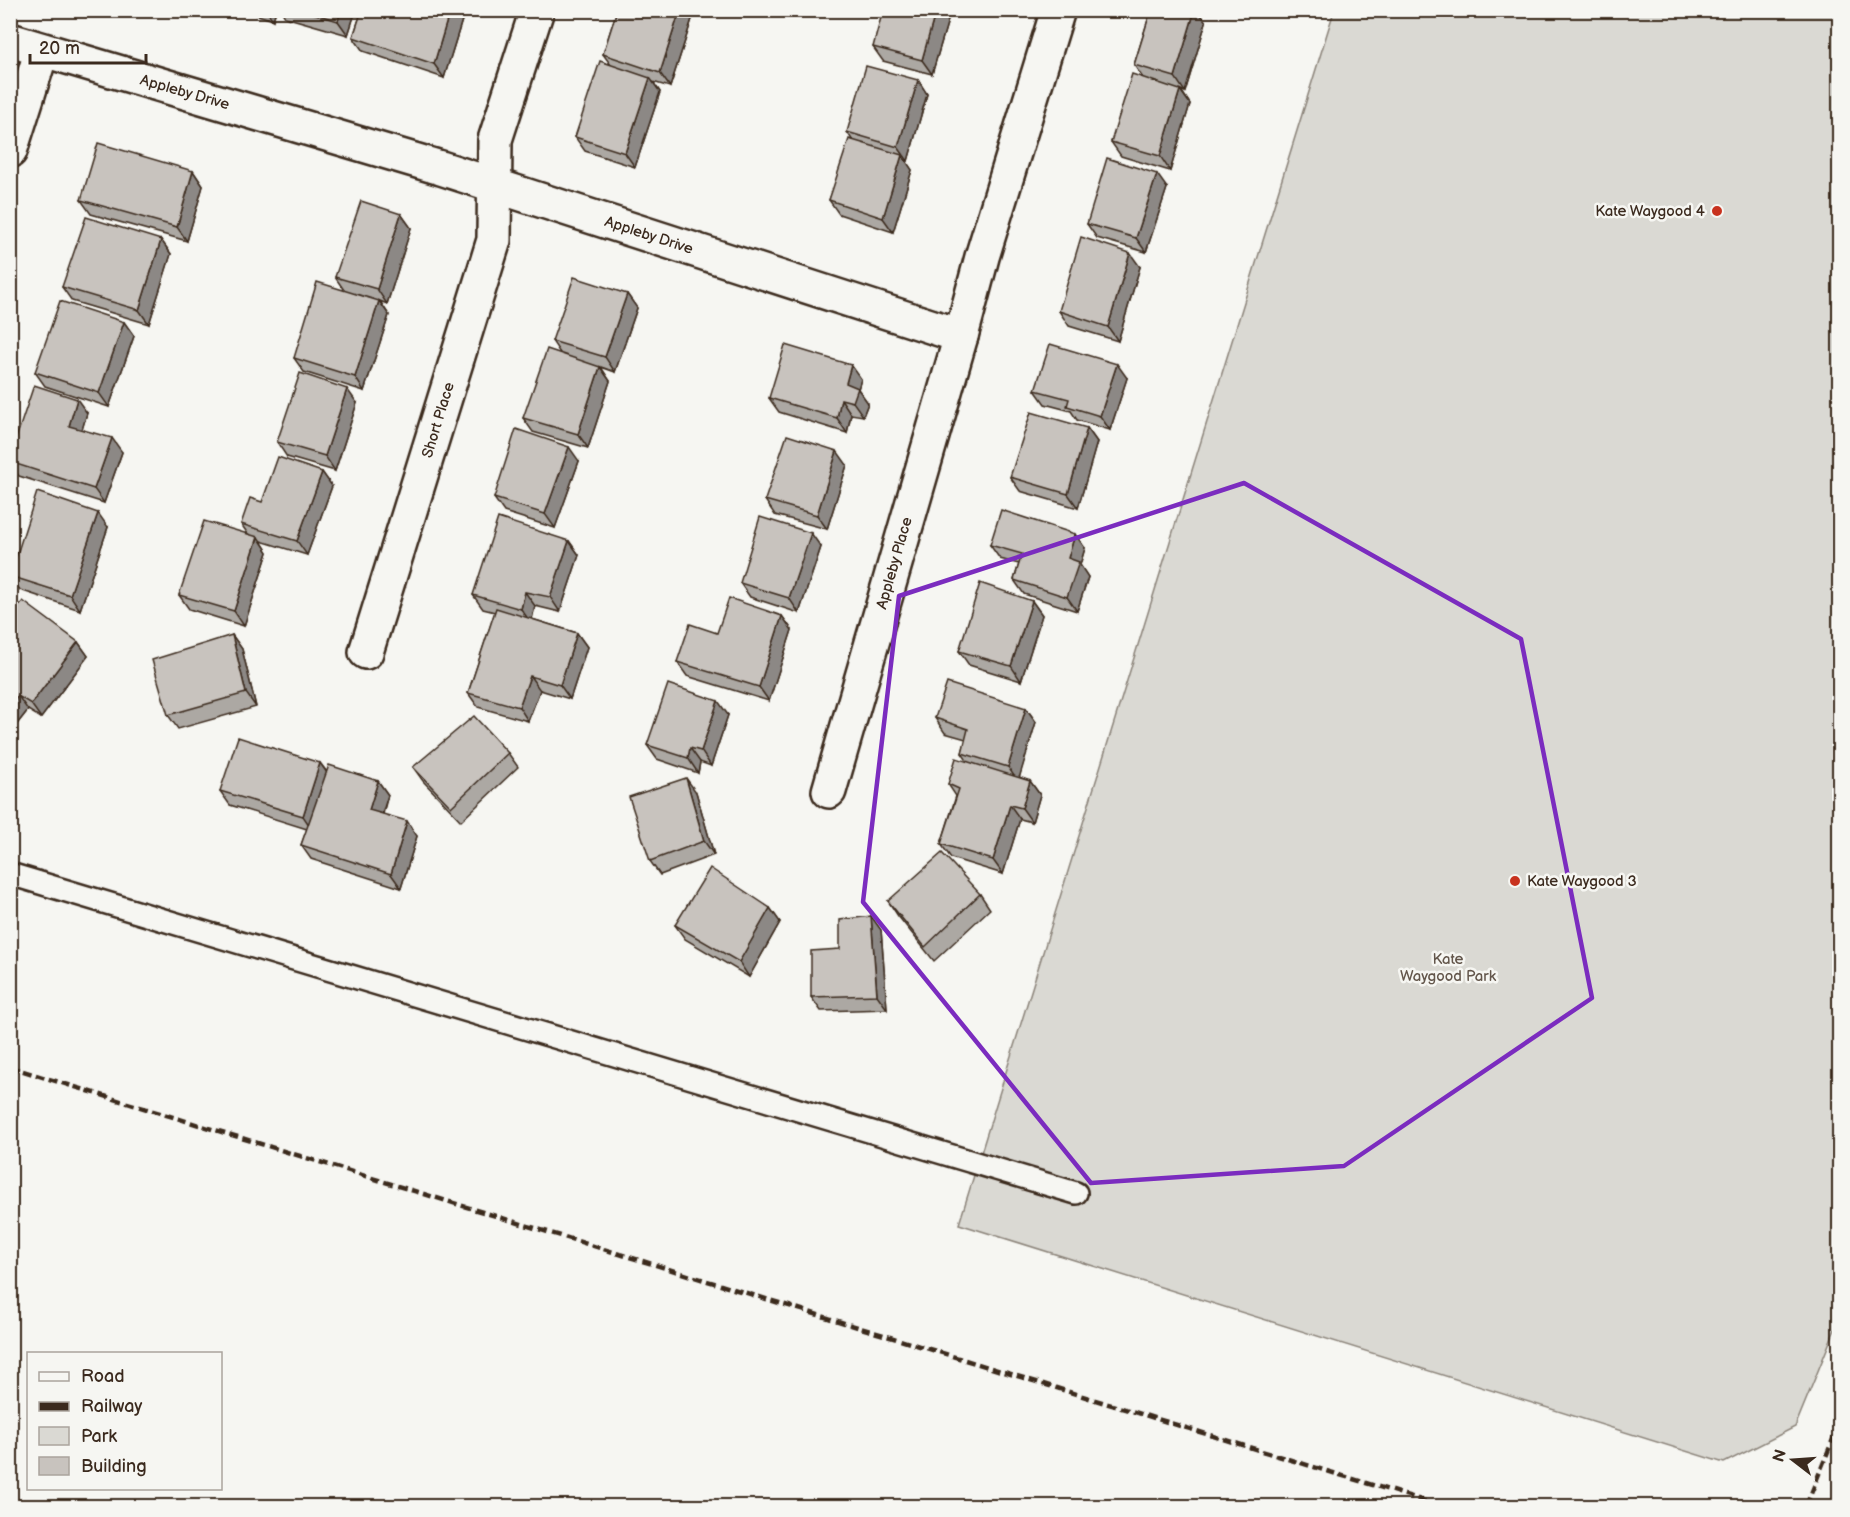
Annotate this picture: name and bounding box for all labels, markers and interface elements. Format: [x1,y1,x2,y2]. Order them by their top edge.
scale bar [30,27,146,65]
text: 20 m [39,38,80,59]
street label: Appleby Drive [138,71,232,114]
place label: Kate Waygood 4 [1595,202,1705,221]
marker: Kate Waygood 4 [1710,204,1724,218]
street label: Appleby Drive [602,212,696,259]
street label: Short Place [418,380,459,460]
street label: Appleby Place [872,515,917,611]
place label: Kate Waygood 3 [1527,872,1637,891]
marker: Kate Waygood 3 [1508,874,1522,888]
park label: Kate Waygood Park [1400,950,1497,986]
legend [27,1352,222,1490]
text: Road [81,1366,125,1387]
text: Railway [81,1396,143,1417]
text: Park [81,1426,117,1447]
north arrow [1763,1430,1823,1490]
text: N [1769,1448,1791,1465]
text: Building [81,1456,147,1477]

